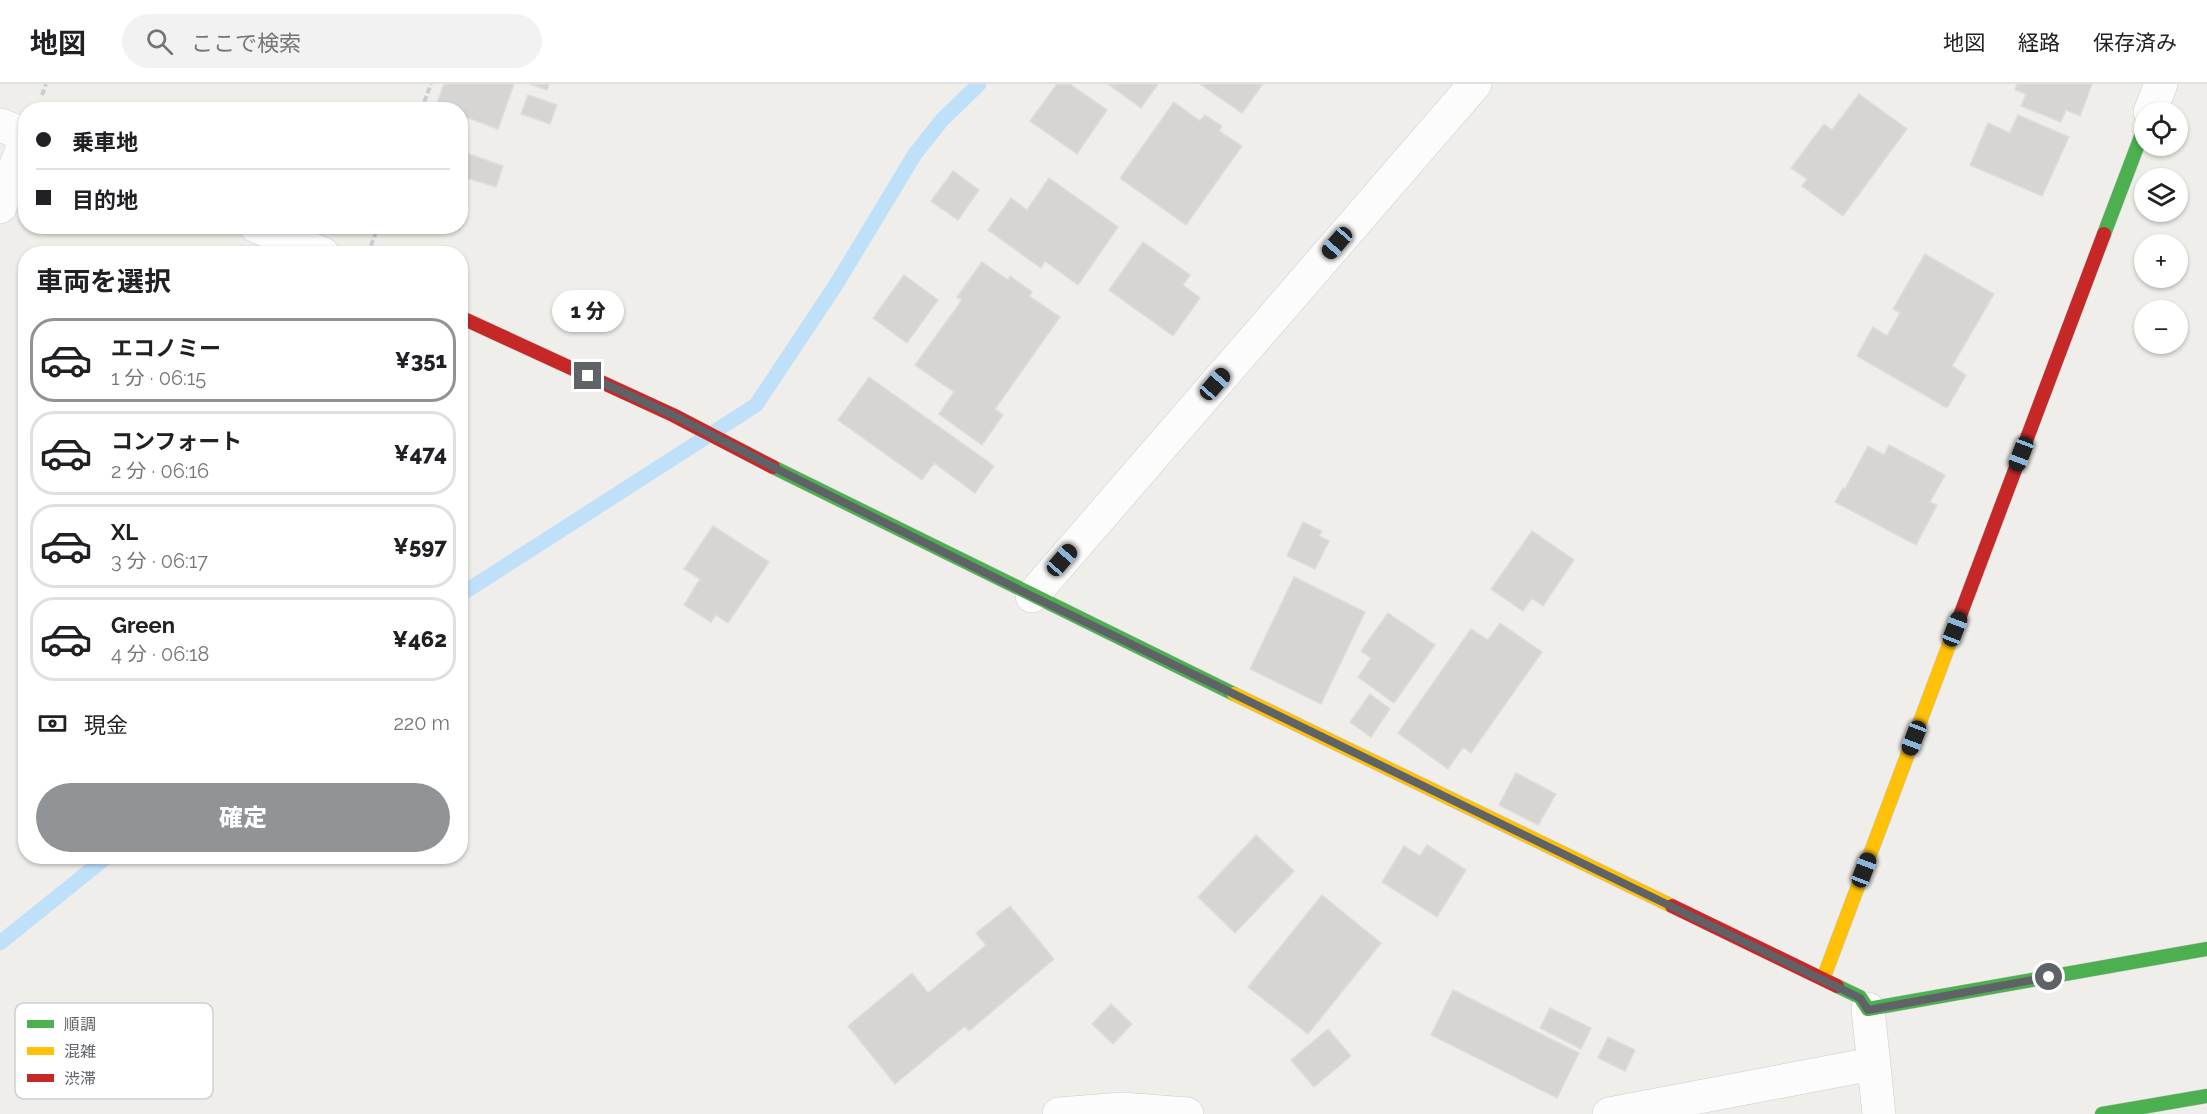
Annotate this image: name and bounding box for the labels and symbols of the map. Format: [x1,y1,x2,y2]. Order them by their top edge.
car [1318,224,1356,262]
callout: 1 分 [552,289,624,331]
route end [574,362,601,389]
car [1196,365,1234,403]
car [2006,434,2036,474]
car [1043,541,1081,579]
car [1940,609,1970,649]
car [1899,718,1929,758]
car [1849,850,1879,890]
route start [2035,963,2062,990]
legend [15,1003,213,1099]
text: 順調 [64,1015,96,1034]
text: 混雑 [64,1042,96,1061]
text: 渋滞 [64,1069,96,1088]

